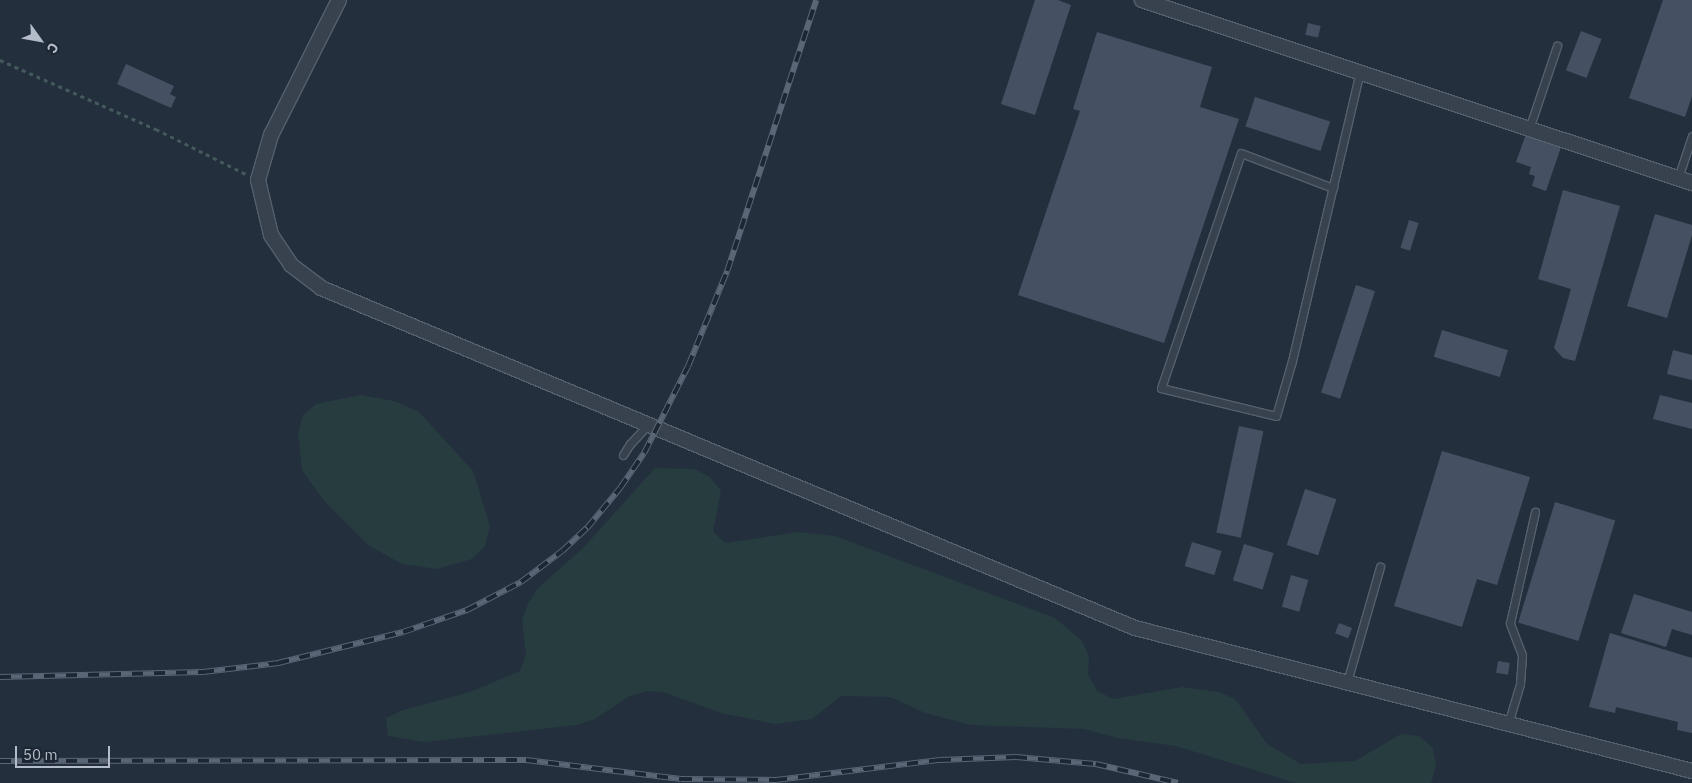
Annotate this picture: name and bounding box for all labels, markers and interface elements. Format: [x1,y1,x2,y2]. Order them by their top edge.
north arrow [15,15,65,65]
text: С [43,39,63,57]
scale bar [18,736,112,768]
text: 50 m [23,745,58,764]

